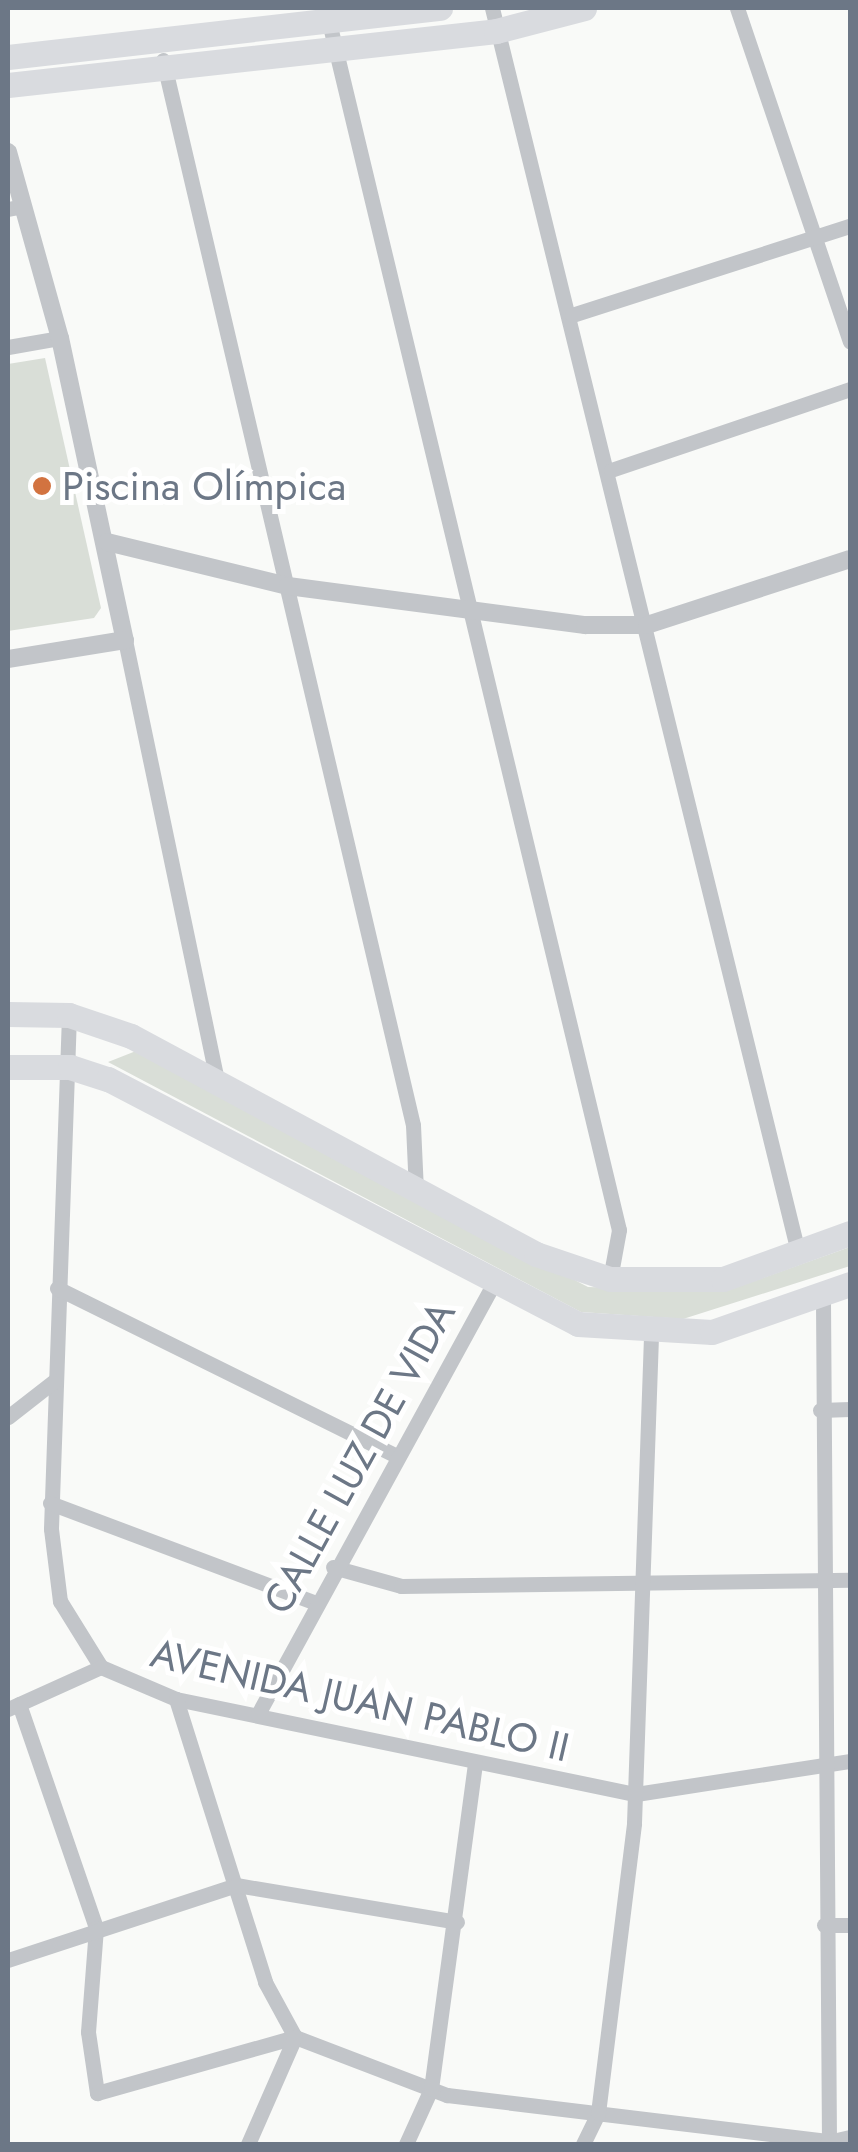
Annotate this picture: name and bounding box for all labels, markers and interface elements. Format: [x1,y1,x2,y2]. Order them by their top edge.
place label: Piscina Olímpica [62,462,346,510]
marker: Piscina Olímpica [31,475,53,497]
street label: CALLE LUZ DE VIDA [253,1292,465,1622]
street label: AVENIDA JUAN PABLO II [146,1628,574,1772]

